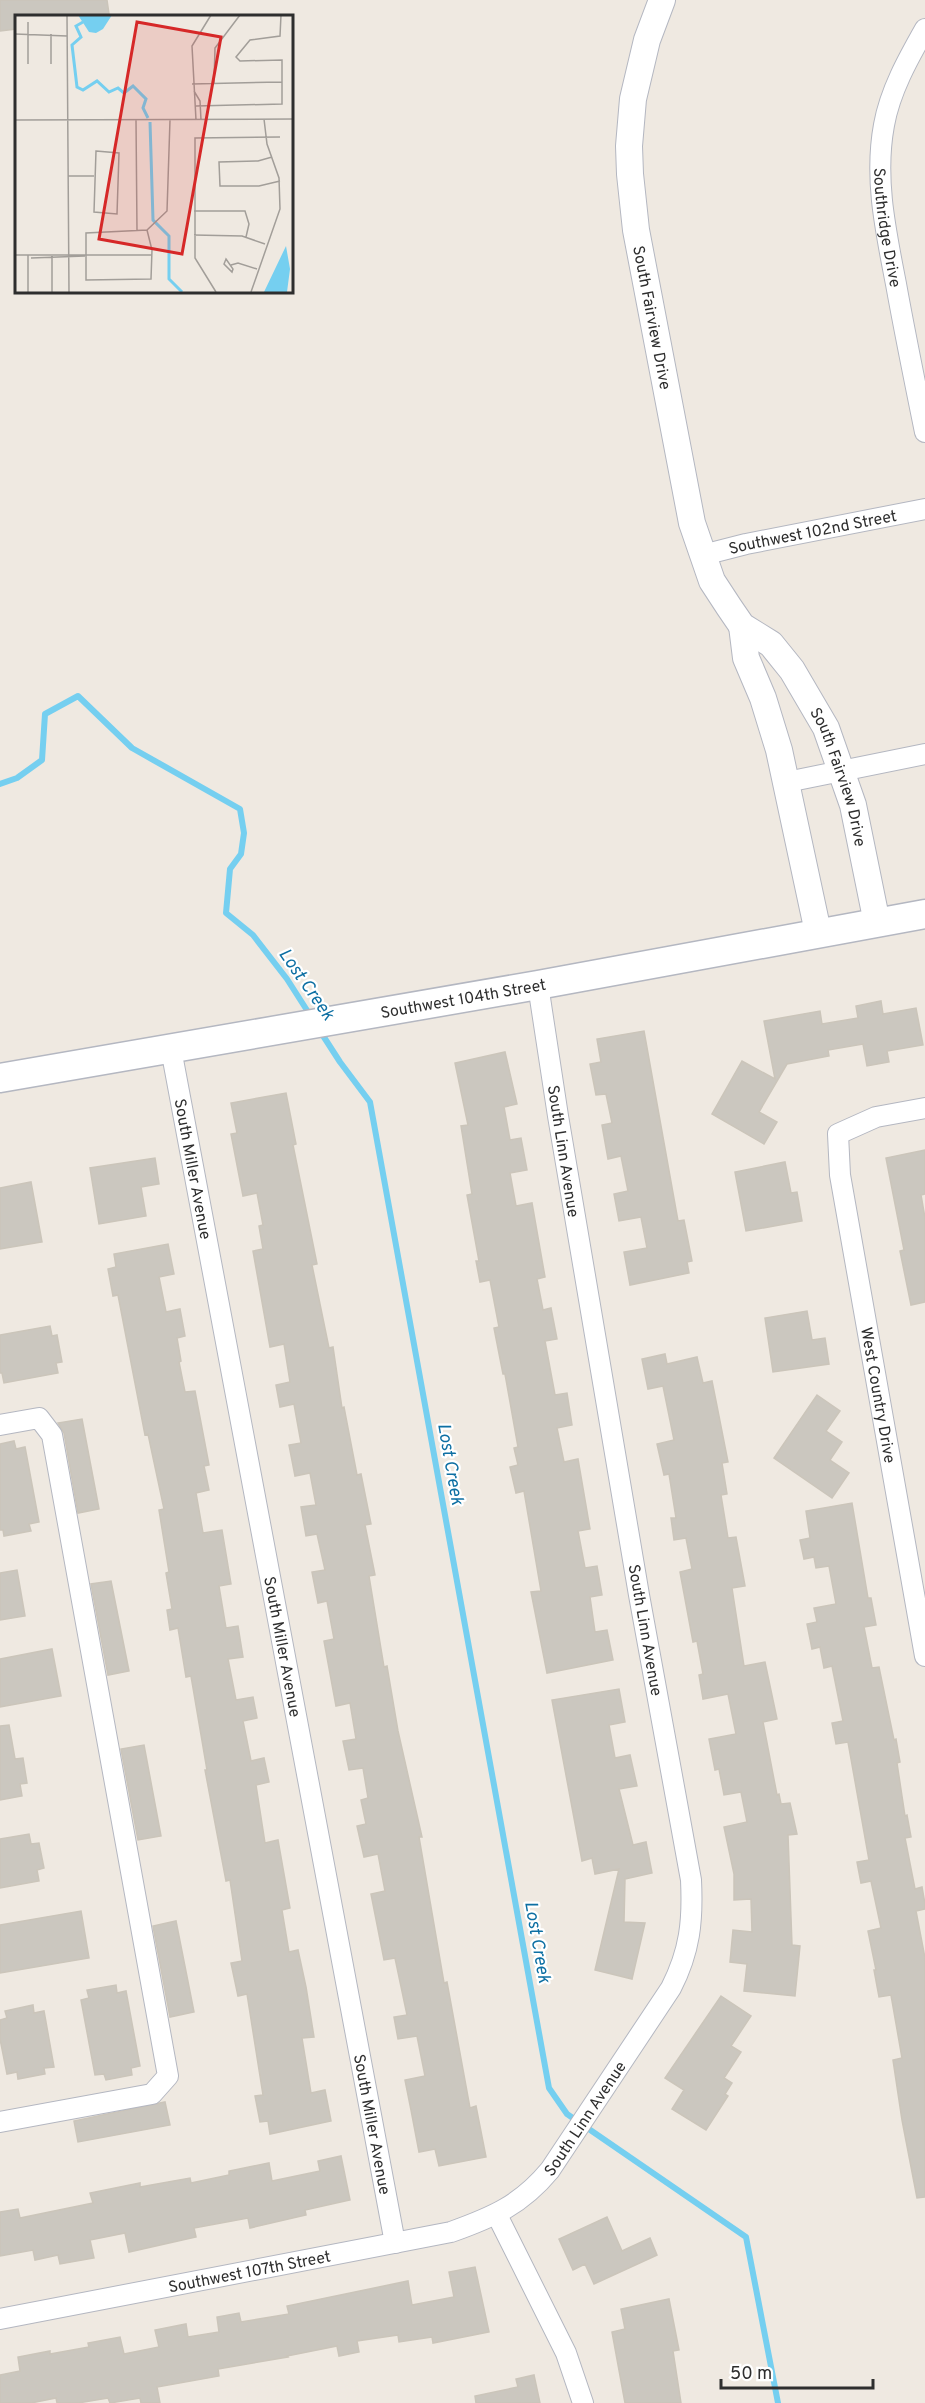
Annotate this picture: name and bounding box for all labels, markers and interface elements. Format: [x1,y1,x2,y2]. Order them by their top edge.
inset map [15,15,292,292]
street label: Southridge Drive [868,167,904,289]
street label: South Fairview Drive [627,244,674,392]
street label: Southwest 102nd Street [727,507,899,560]
street label: South Fairview Drive [804,705,869,849]
water label: Lost Creek [273,944,339,1026]
street label: Southwest 104th Street [379,976,548,1024]
street label: South Linn Avenue [542,1084,582,1219]
street label: South Miller Avenue [169,1097,215,1241]
street label: West Country Drive [855,1326,899,1465]
water label: Lost Creek [431,1422,468,1508]
street label: South Linn Avenue [623,1563,665,1698]
street label: South Miller Avenue [258,1575,304,1719]
water label: Lost Creek [518,1900,555,1986]
street label: South Miller Avenue [348,2053,394,2197]
street label: South Linn Avenue [541,2058,631,2181]
street label: Southwest 107th Street [167,2247,333,2298]
scale bar [721,2352,872,2390]
text: 50 m [730,2363,772,2386]

